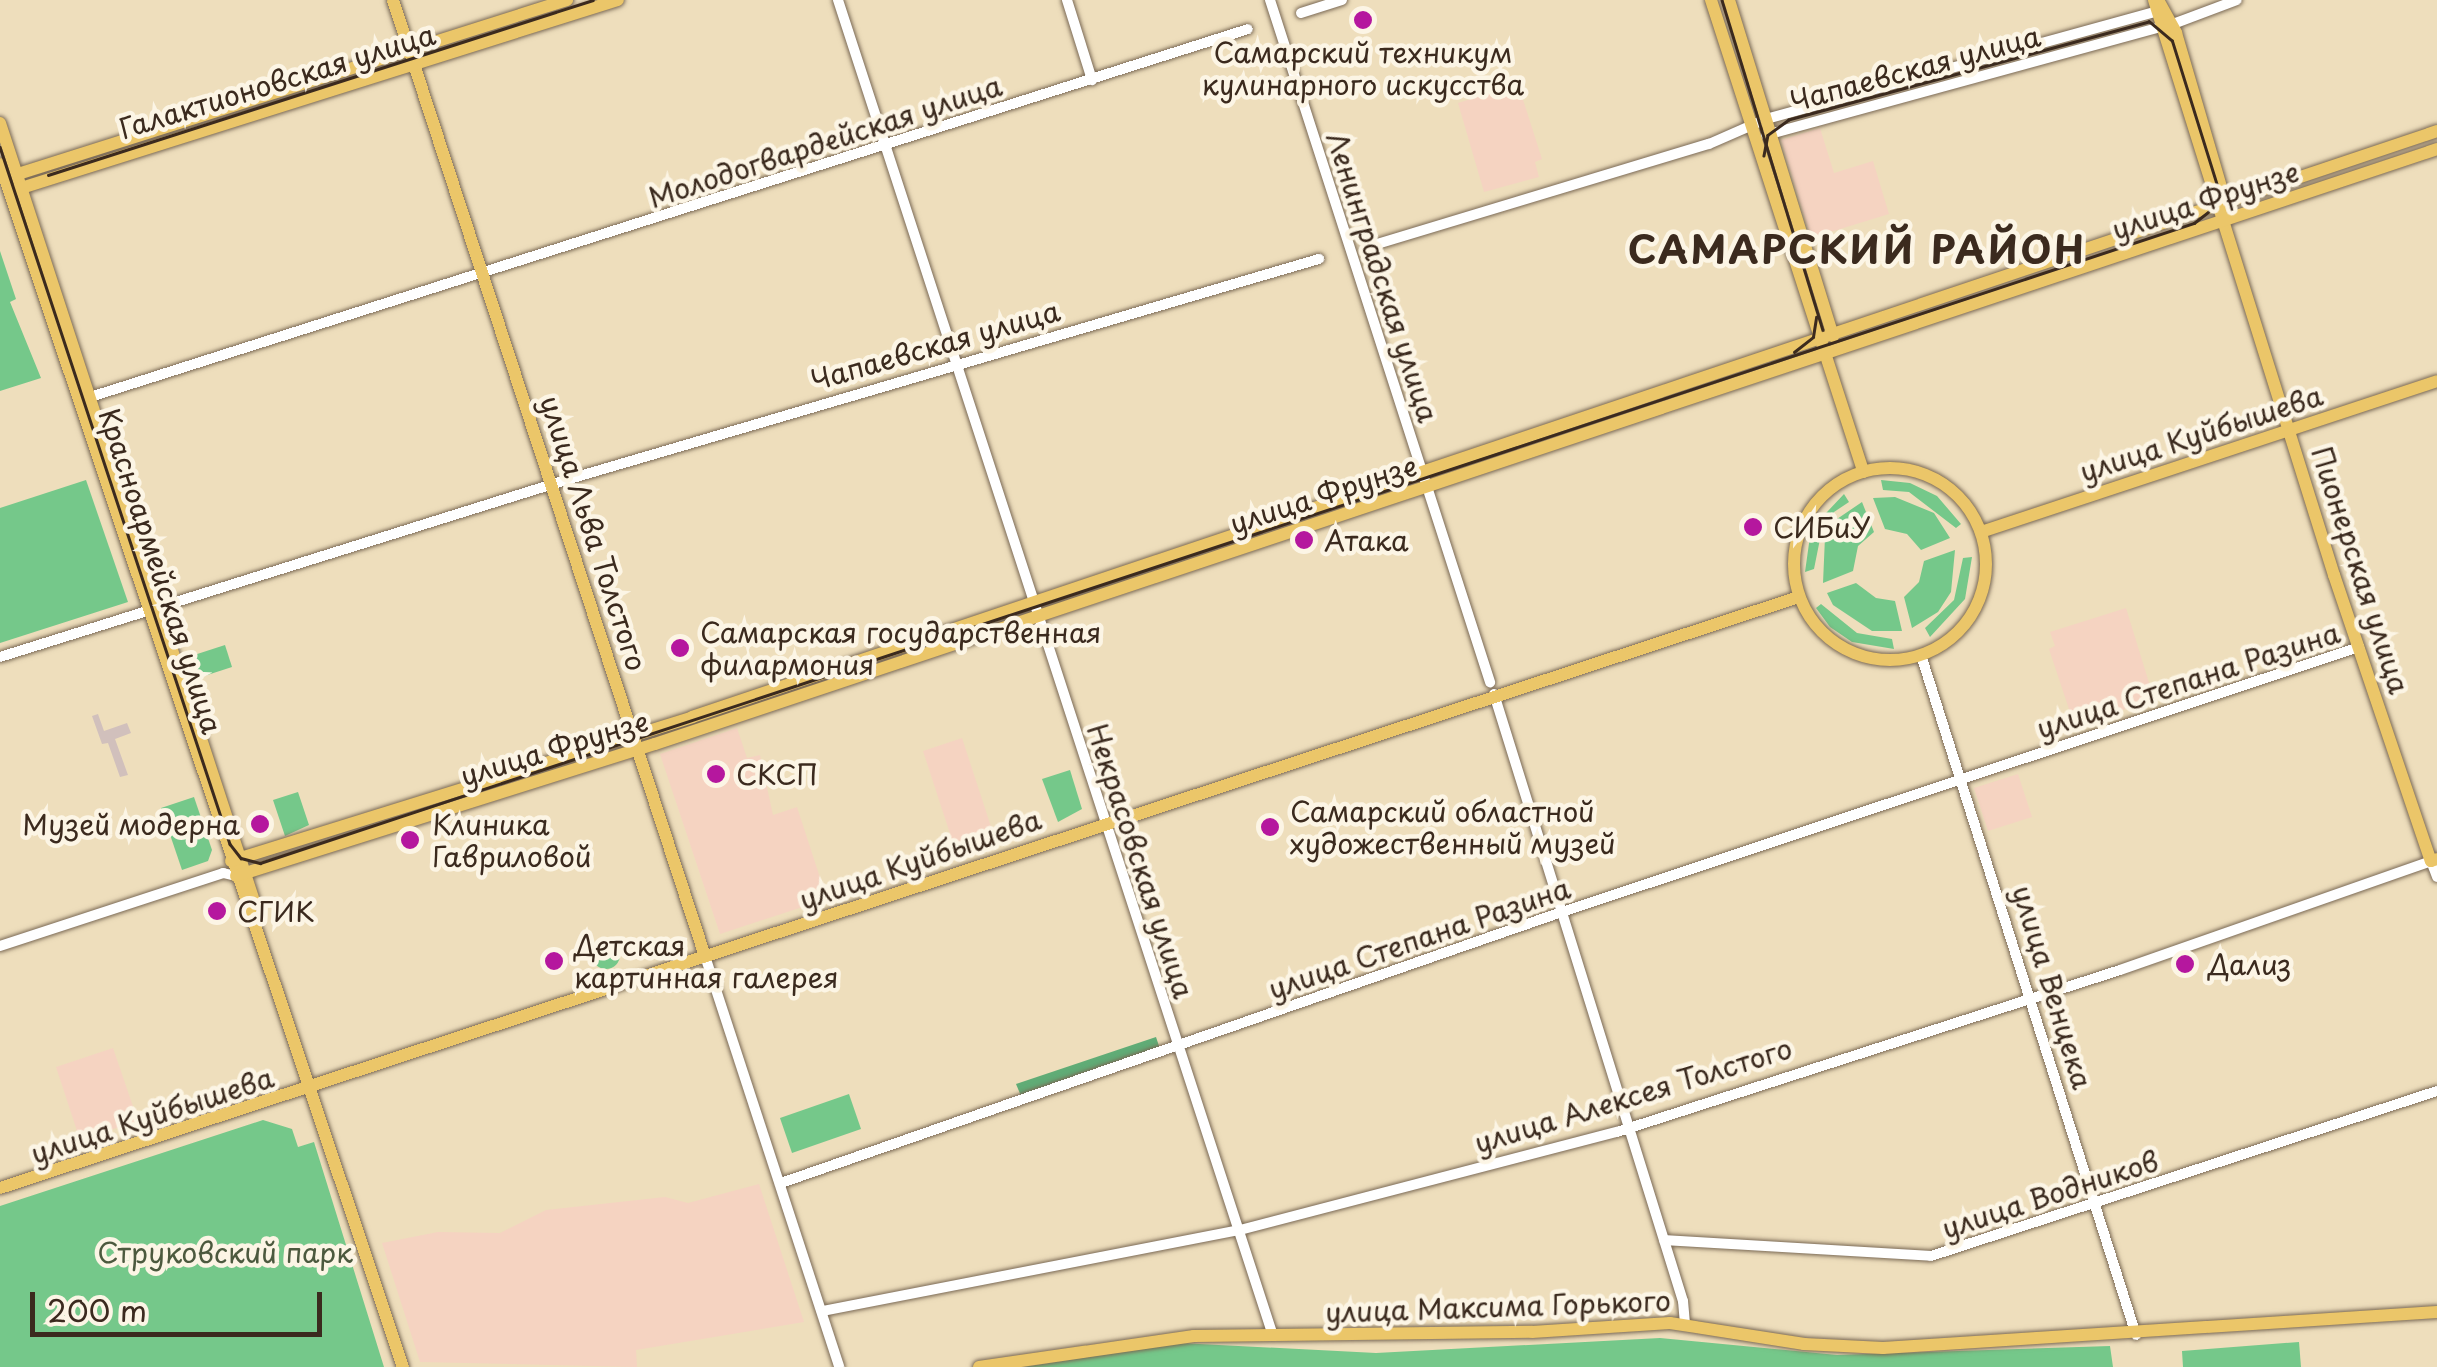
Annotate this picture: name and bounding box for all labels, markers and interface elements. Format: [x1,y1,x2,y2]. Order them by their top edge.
marker: Самарский техникум кулинарного искусства [1352,9,1374,31]
street label: Галактионовская улица [114,17,440,145]
street label: Чапаевская улица [1785,18,2045,118]
place label: Самарский техникум кулинарного искусства [1201,35,1525,101]
street label: Молодогвардейская улица [643,68,1007,214]
street label: Ленинградская улица [1320,127,1446,427]
street label: улица Фрунзе [2107,154,2303,246]
district label: САМАРСКИЙ РАЙОН [1626,226,2088,272]
street label: Чапаевская улица [806,293,1064,397]
street label: улица Куйбышева [2075,378,2327,488]
street label: улица Льва Толстого [533,391,655,675]
street label: Красноармейская улица [92,404,230,738]
street label: Пионерская улица [2305,442,2417,698]
street label: улица Фрунзе [1225,448,1421,540]
place label: СИБиУ [1773,510,1870,544]
marker: СИБиУ [1742,516,1764,538]
place label: Атака [1324,523,1409,557]
marker: Атака [1293,529,1315,551]
place label: Самарская государственная филармония [700,615,1102,681]
street label: улица Степана Разина [2031,615,2345,745]
marker: Самарская государственная филармония [669,637,691,659]
street label: улица Фрунзе [455,703,653,793]
street label: Некрасовская улица [1081,719,1201,1003]
place label: СКСП [736,757,818,791]
marker: СКСП [705,763,727,785]
place label: Самарский областной художественный музей [1290,794,1616,860]
street label: улица Куйбышева [794,802,1046,916]
place label: Музей модерна [21,807,240,841]
place label: Клиника Гавриловой [432,807,591,873]
marker: Музей модерна [249,813,271,835]
marker: Самарский областной художественный музей [1259,816,1281,838]
marker: Клиника Гавриловой [397,827,423,853]
street label: улица Степана Разина [1263,870,1575,1006]
street label: улица Венцека [2006,880,2100,1094]
place label: СГИК [237,894,315,928]
marker: СГИК [206,900,228,922]
place label: Детская картинная галерея [574,928,839,994]
place label: Дализ [2208,947,2291,981]
marker: Детская картинная галерея [543,950,565,972]
marker: Дализ [2172,951,2198,977]
street label: улица Алексея Толстого [1470,1030,1796,1160]
street label: улица Куйбышева [26,1060,278,1170]
street label: улица Водников [1937,1143,2163,1245]
park label: Струковский парк [96,1235,354,1269]
scale bar [35,1272,328,1334]
street label: улица Максима Горького [1323,1283,1673,1329]
text: 200 m [47,1287,147,1332]

